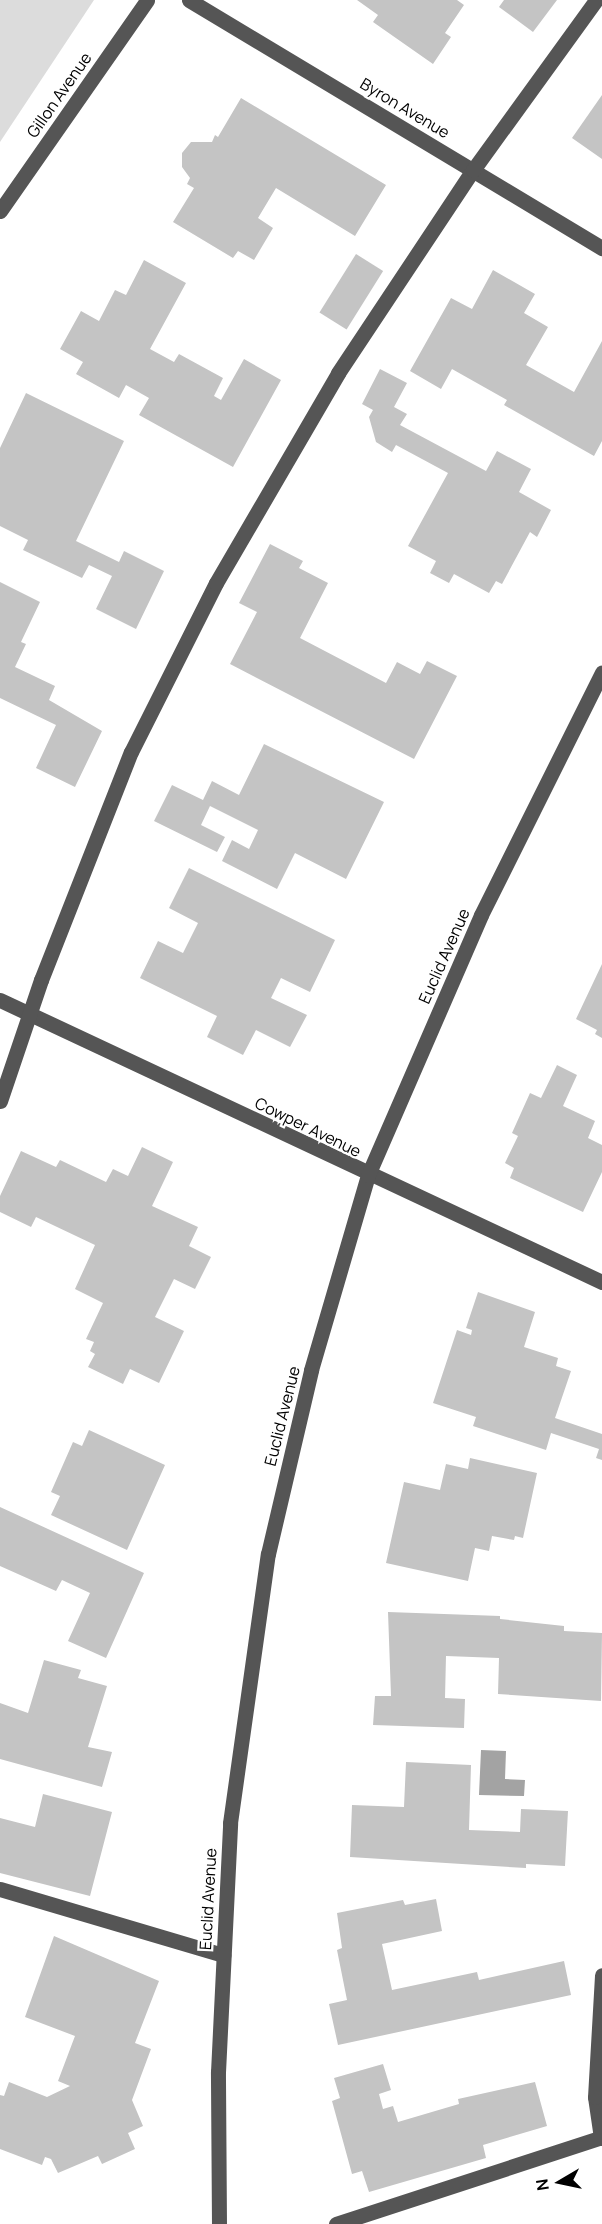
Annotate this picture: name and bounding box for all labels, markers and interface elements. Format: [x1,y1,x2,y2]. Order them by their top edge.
street label: Gillon Avenue [23,49,95,141]
street label: Byron Avenue [357,74,453,142]
street label: Euclid Avenue [414,905,474,1007]
street label: Cowper Avenue [252,1093,364,1161]
street label: Euclid Avenue [260,1364,304,1468]
street label: Euclid Avenue [196,1847,220,1951]
north arrow [530,2152,590,2212]
text: N [530,2177,554,2192]

